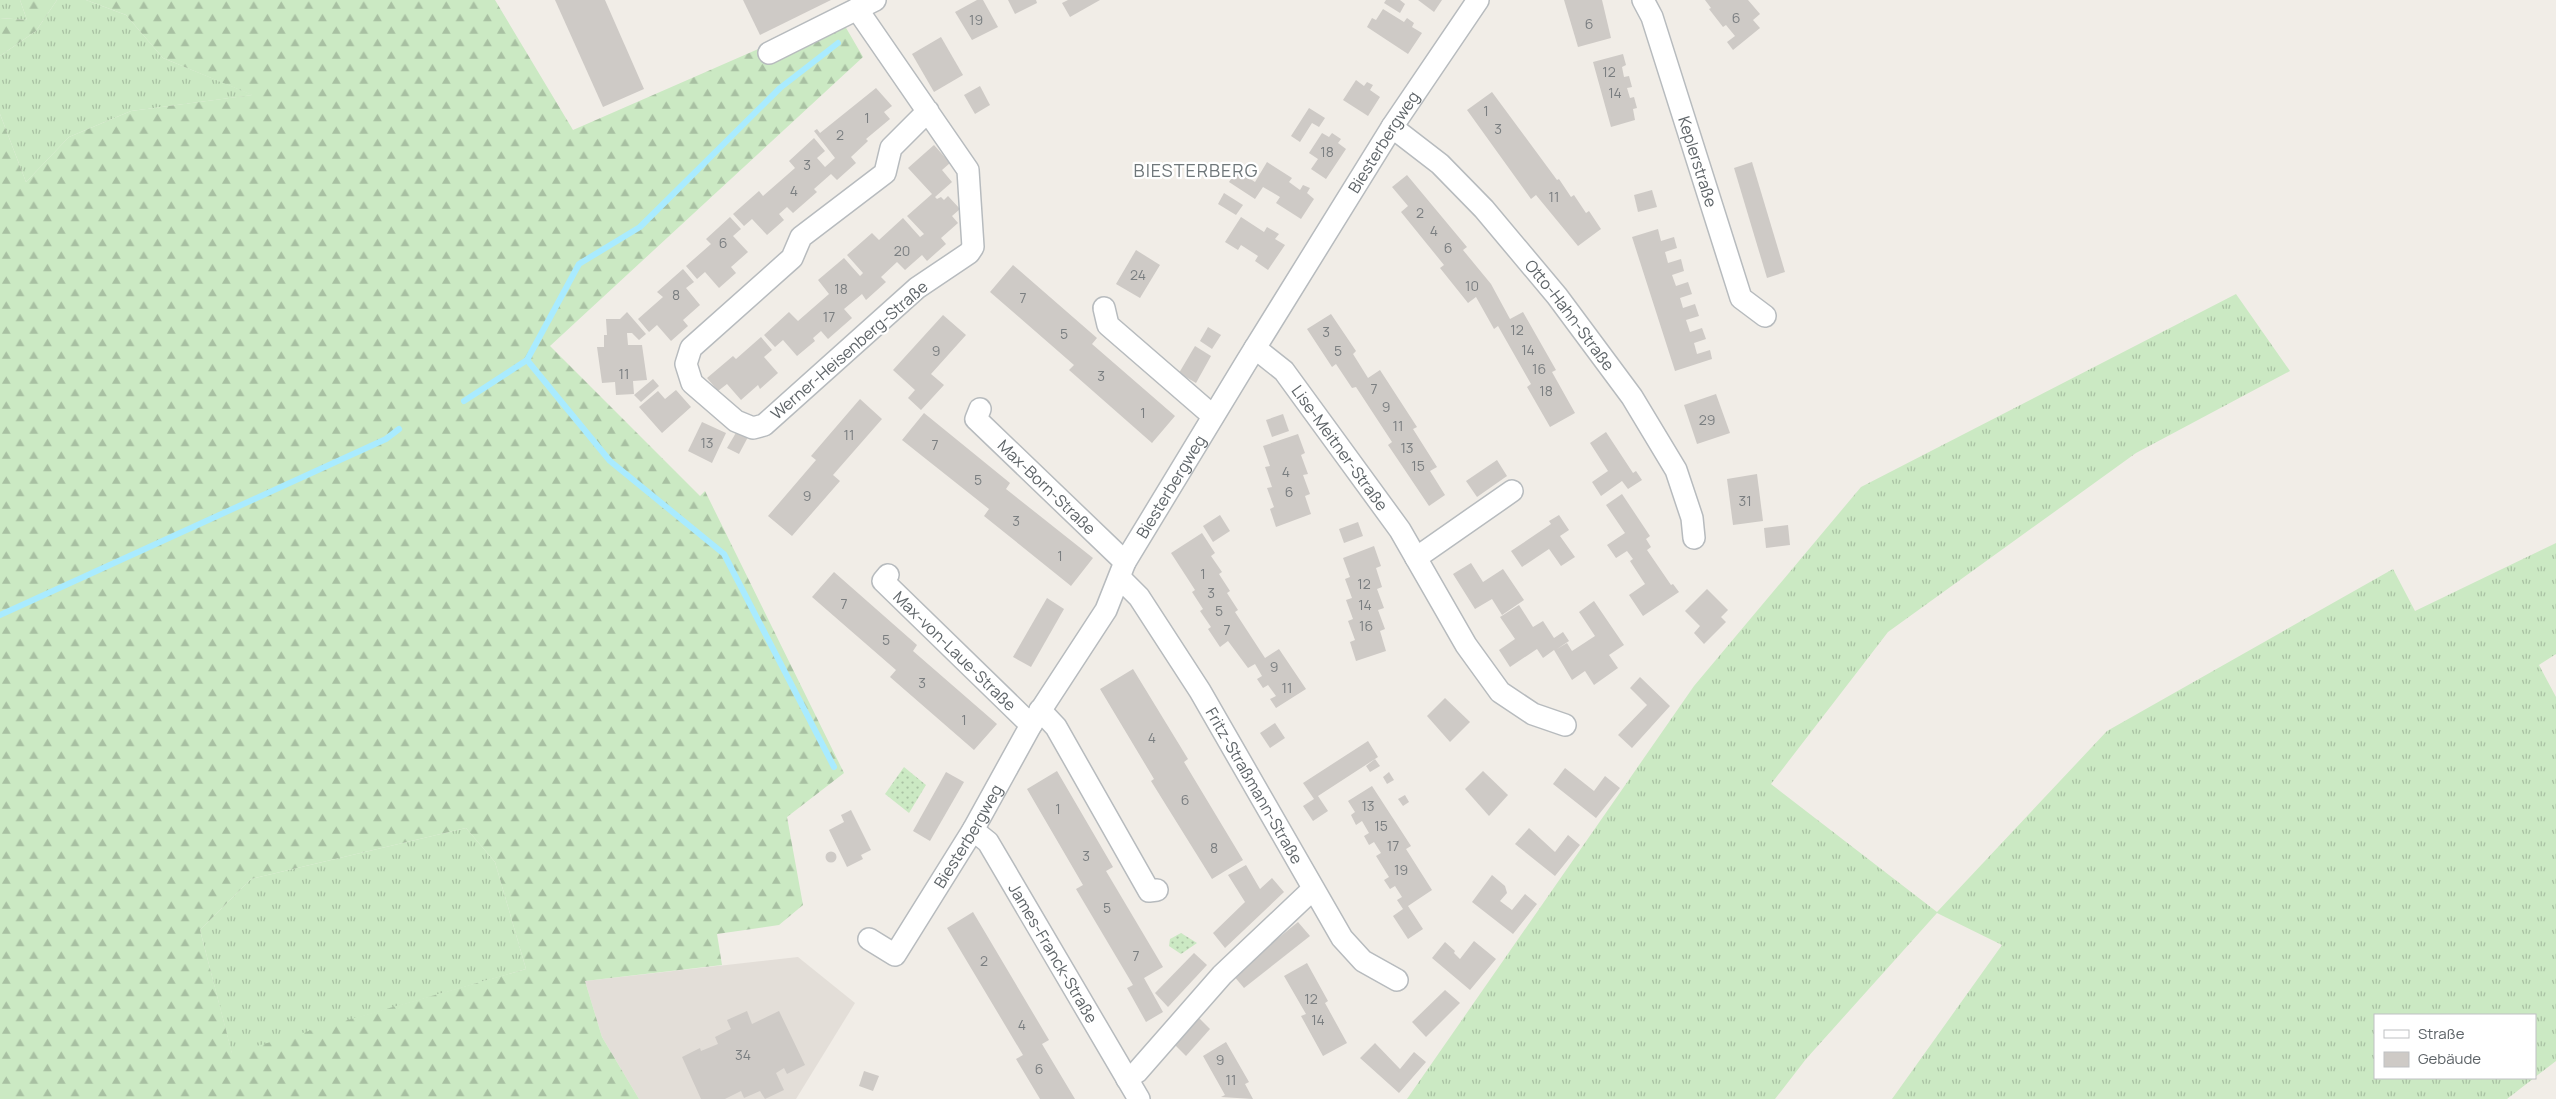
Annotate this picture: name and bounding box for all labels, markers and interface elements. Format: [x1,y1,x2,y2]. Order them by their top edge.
house number: 6 [1732,8,1740,27]
house number: 19 [969,10,983,29]
house number: 6 [1585,14,1593,33]
house number: 12 [1602,62,1616,81]
house number: 14 [1608,83,1622,102]
street label: Biesterbergweg [1343,87,1424,197]
house number: 1 [1483,101,1489,120]
house number: 1 [864,108,870,127]
street label: Keplerstraße [1673,113,1723,210]
house number: 3 [1494,119,1502,138]
house number: 2 [836,125,844,144]
house number: 18 [1320,142,1334,161]
house number: 3 [803,155,811,174]
district label: BIESTERBERG [1134,158,1258,182]
house number: 4 [790,181,798,200]
house number: 11 [1549,187,1559,206]
house number: 2 [1416,203,1424,222]
house number: 4 [1430,221,1438,240]
house number: 6 [719,233,727,252]
house number: 6 [1444,238,1452,257]
house number: 20 [894,241,910,260]
street label: Otto-Hahn-Straße [1520,255,1620,375]
house number: 24 [1130,265,1146,284]
street label: Werner-Heisenberg-Straße [766,276,932,424]
house number: 10 [1465,276,1479,295]
house number: 18 [834,279,848,298]
house number: 8 [672,285,680,304]
house number: 7 [1019,288,1027,307]
house number: 17 [823,307,835,326]
house number: 12 [1510,320,1524,339]
house number: 3 [1322,322,1330,341]
house number: 5 [1060,324,1068,343]
house number: 14 [1521,340,1535,359]
house number: 9 [932,341,940,360]
house number: 5 [1334,341,1342,360]
house number: 16 [1532,359,1546,378]
house number: 11 [619,364,629,383]
house number: 3 [1097,366,1105,385]
house number: 7 [1370,379,1378,398]
street label: Lise-Meitner-Straße [1287,381,1393,515]
house number: 18 [1539,381,1553,400]
house number: 9 [1382,397,1390,416]
house number: 1 [1140,403,1146,422]
house number: 29 [1699,410,1715,429]
house number: 11 [1393,416,1403,435]
house number: 11 [844,425,854,444]
street label: Biesterbergweg [1131,431,1211,542]
house number: 13 [700,433,714,452]
house number: 7 [931,435,939,454]
street label: Max-Born-Straße [993,435,1101,539]
house number: 13 [1400,438,1414,457]
house number: 15 [1411,456,1425,475]
house number: 4 [1282,462,1290,481]
house number: 5 [974,470,982,489]
house number: 6 [1285,482,1293,501]
house number: 9 [803,486,811,505]
house number: 31 [1738,491,1752,510]
house number: 3 [1012,511,1020,530]
house number: 1 [1057,546,1063,565]
house number: 1 [1200,564,1206,583]
house number: 12 [1357,574,1371,593]
house number: 3 [1207,583,1215,602]
street label: Max-von-Laue-Straße [889,586,1021,716]
house number: 7 [840,594,848,613]
house number: 14 [1358,595,1372,614]
house number: 5 [1215,601,1223,620]
house number: 16 [1359,616,1373,635]
house number: 7 [1223,620,1231,639]
house number: 5 [882,630,890,649]
house number: 9 [1270,657,1278,676]
house number: 3 [918,673,926,692]
house number: 11 [1282,678,1292,697]
street label: Fritz-Straßmann-Straße [1201,703,1308,868]
house number: 1 [961,710,967,729]
house number: 4 [1148,728,1156,747]
street label: Biesterbergweg [928,780,1007,892]
house number: 6 [1181,790,1189,809]
house number: 13 [1361,796,1375,815]
house number: 1 [1055,799,1061,818]
house number: 15 [1374,816,1388,835]
house number: 17 [1387,836,1399,855]
house number: 8 [1210,838,1218,857]
house number: 3 [1082,846,1090,865]
house number: 19 [1394,860,1408,879]
street label: James-Franck-Straße [1004,879,1103,1027]
house number: 5 [1103,898,1111,917]
house number: 7 [1132,946,1140,965]
house number: 2 [980,951,988,970]
house number: 12 [1304,989,1318,1008]
house number: 14 [1311,1010,1325,1029]
legend [2374,1014,2536,1079]
house number: 4 [1018,1015,1026,1034]
text: Straße [2418,1023,2465,1044]
house number: 34 [735,1045,751,1064]
text: Gebäude [2418,1048,2481,1069]
house number: 9 [1216,1050,1224,1069]
house number: 6 [1035,1059,1043,1078]
house number: 11 [1226,1070,1236,1089]

